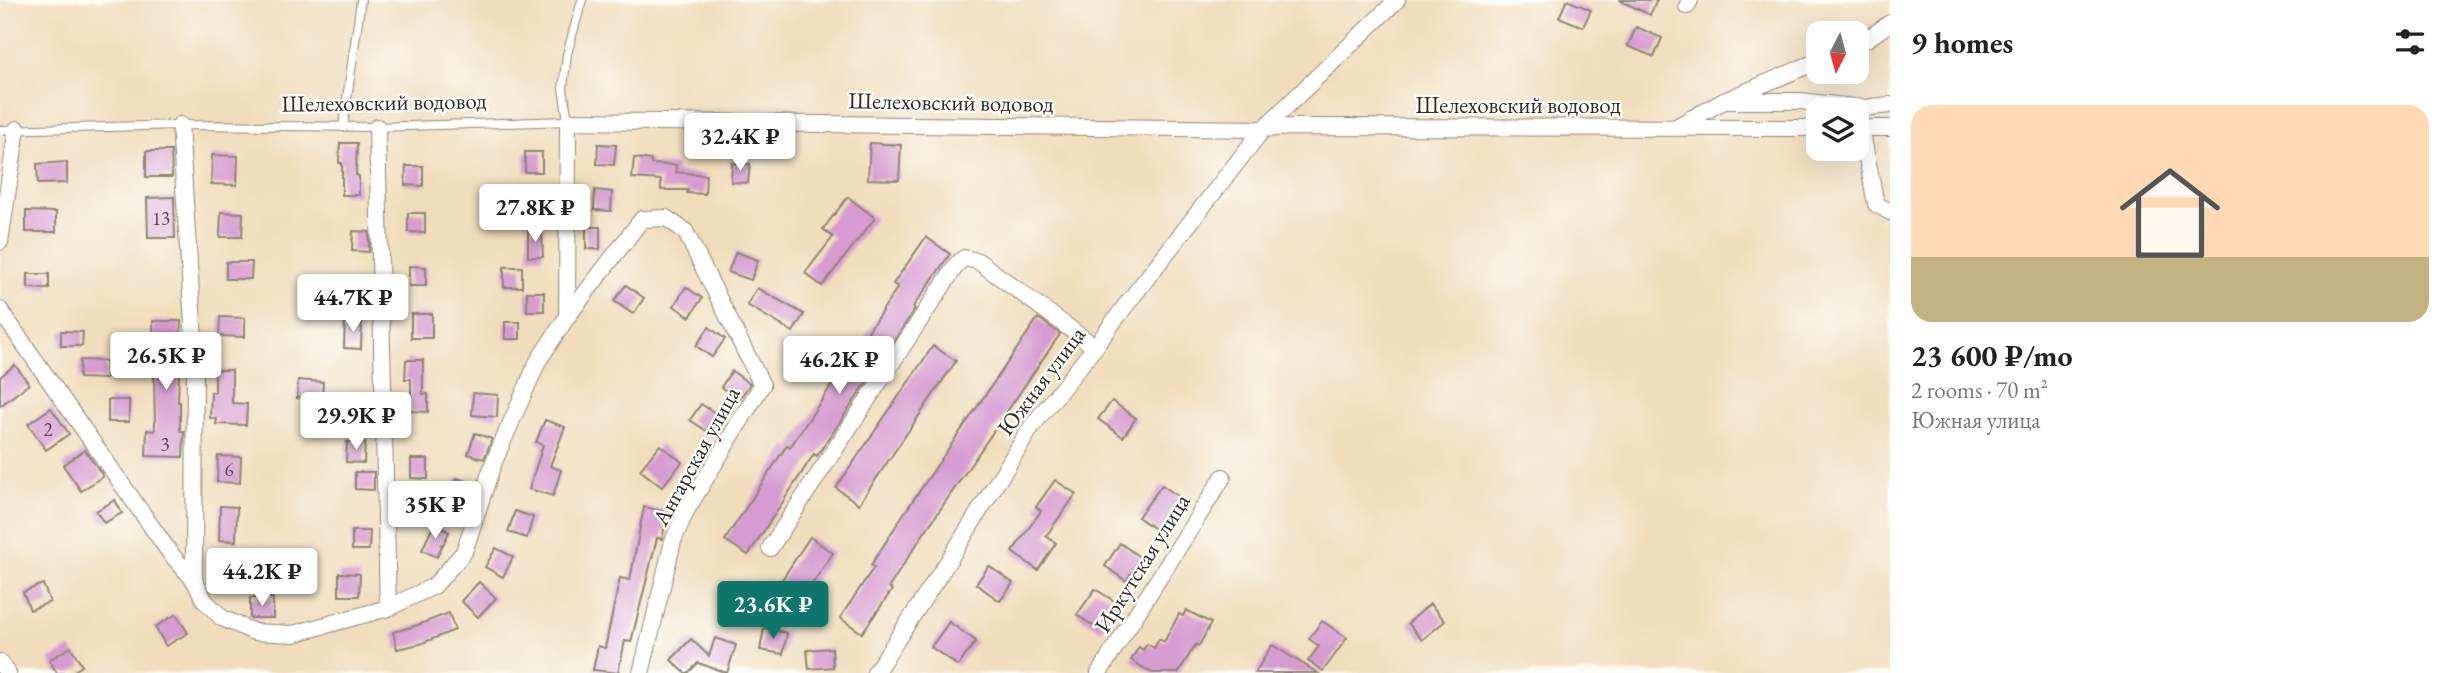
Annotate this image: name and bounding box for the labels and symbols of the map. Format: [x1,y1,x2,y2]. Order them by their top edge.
north arrow [1806,21,1869,84]
street label: Шелеховский водовод [281,85,487,119]
street label: Шелеховский водовод [848,85,1054,119]
street label: Шелеховский водовод [1415,90,1621,120]
pin: 32.4K ₽ [675,114,805,173]
pin: 27.8K ₽ [470,184,600,244]
house number: 13 [152,206,170,231]
pin: 44.7K ₽ [288,274,418,334]
street label: Южная улица [990,320,1092,442]
pin: 26.5K ₽ [101,332,231,392]
pin: 46.2K ₽ [774,336,904,396]
street label: Ангарская улица [645,380,747,532]
pin: 29.9K ₽ [291,392,421,452]
house number: 2 [43,417,53,442]
house number: 3 [160,432,170,457]
house number: 6 [224,457,234,482]
pin: 35K ₽ [386,482,484,541]
street label: Иркутская улица [1087,487,1197,638]
pin: 44.2K ₽ [197,548,327,608]
pin: 23.6K ₽ [708,582,838,641]

